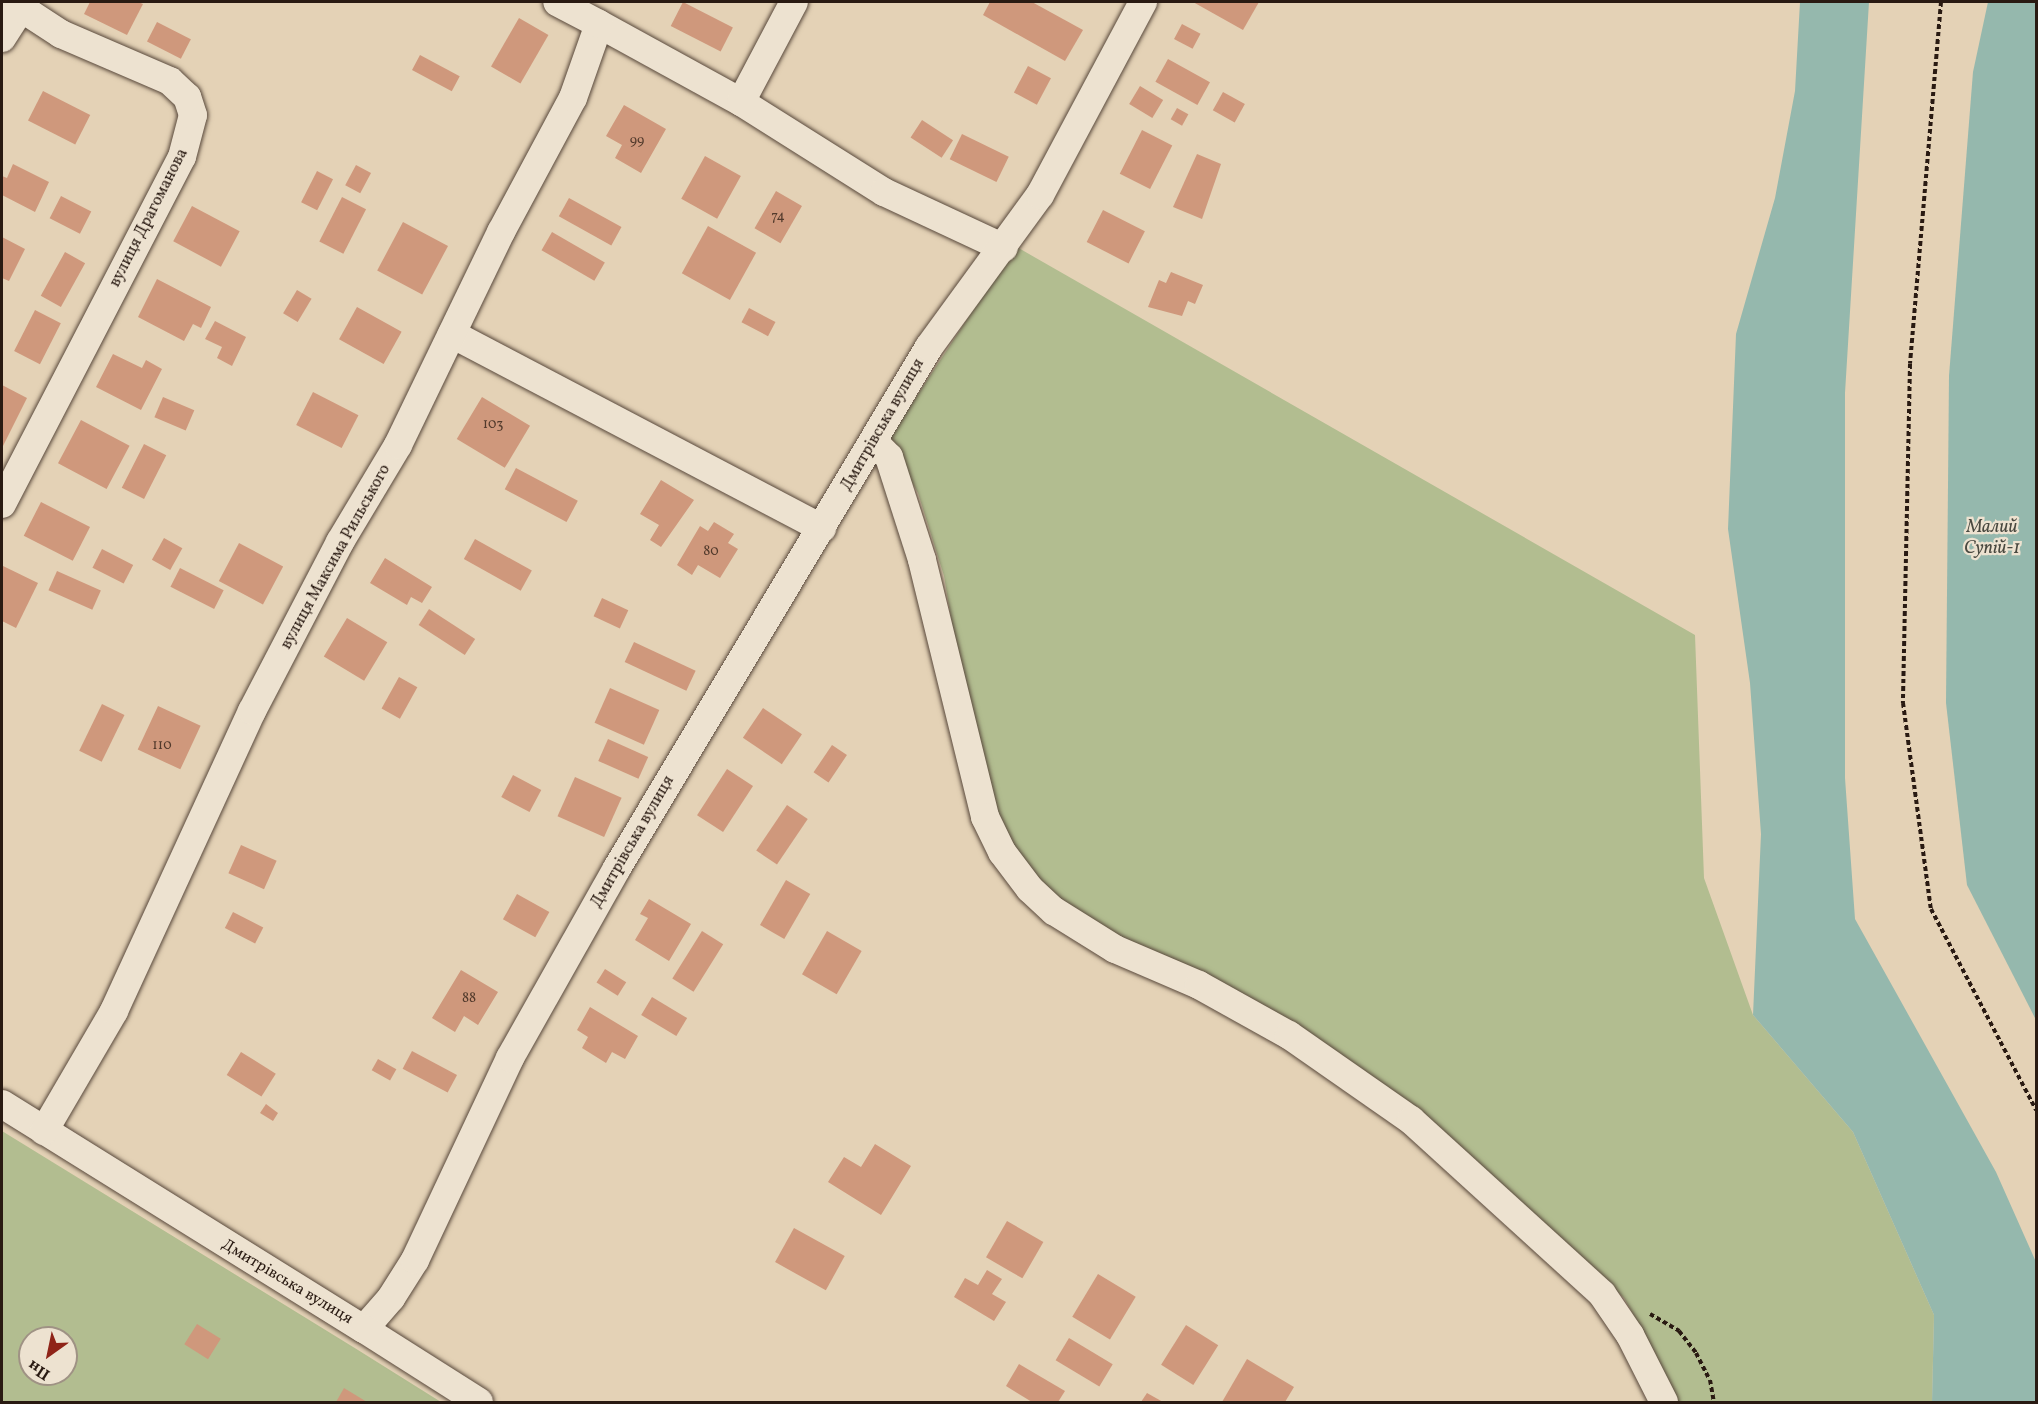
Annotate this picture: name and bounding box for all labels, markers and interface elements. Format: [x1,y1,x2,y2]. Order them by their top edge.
house number: 99 [630,133,644,149]
street label: вулиця Драгоманова [106,146,192,290]
house number: 74 [771,209,785,225]
street label: Дмитрівська вулиця [837,356,929,494]
house number: 103 [483,417,503,433]
street label: вулиця Максима Рильського [277,461,395,653]
water label: Малий Супій-1 [1964,518,2020,560]
house number: 80 [703,544,719,560]
house number: 110 [152,738,172,754]
street label: Дмитрівська вулиця [587,773,679,911]
house number: 88 [462,991,476,1007]
street label: Дмитрівська вулиця [218,1235,356,1329]
north arrow [18,1326,78,1386]
text: Пн [24,1354,55,1385]

